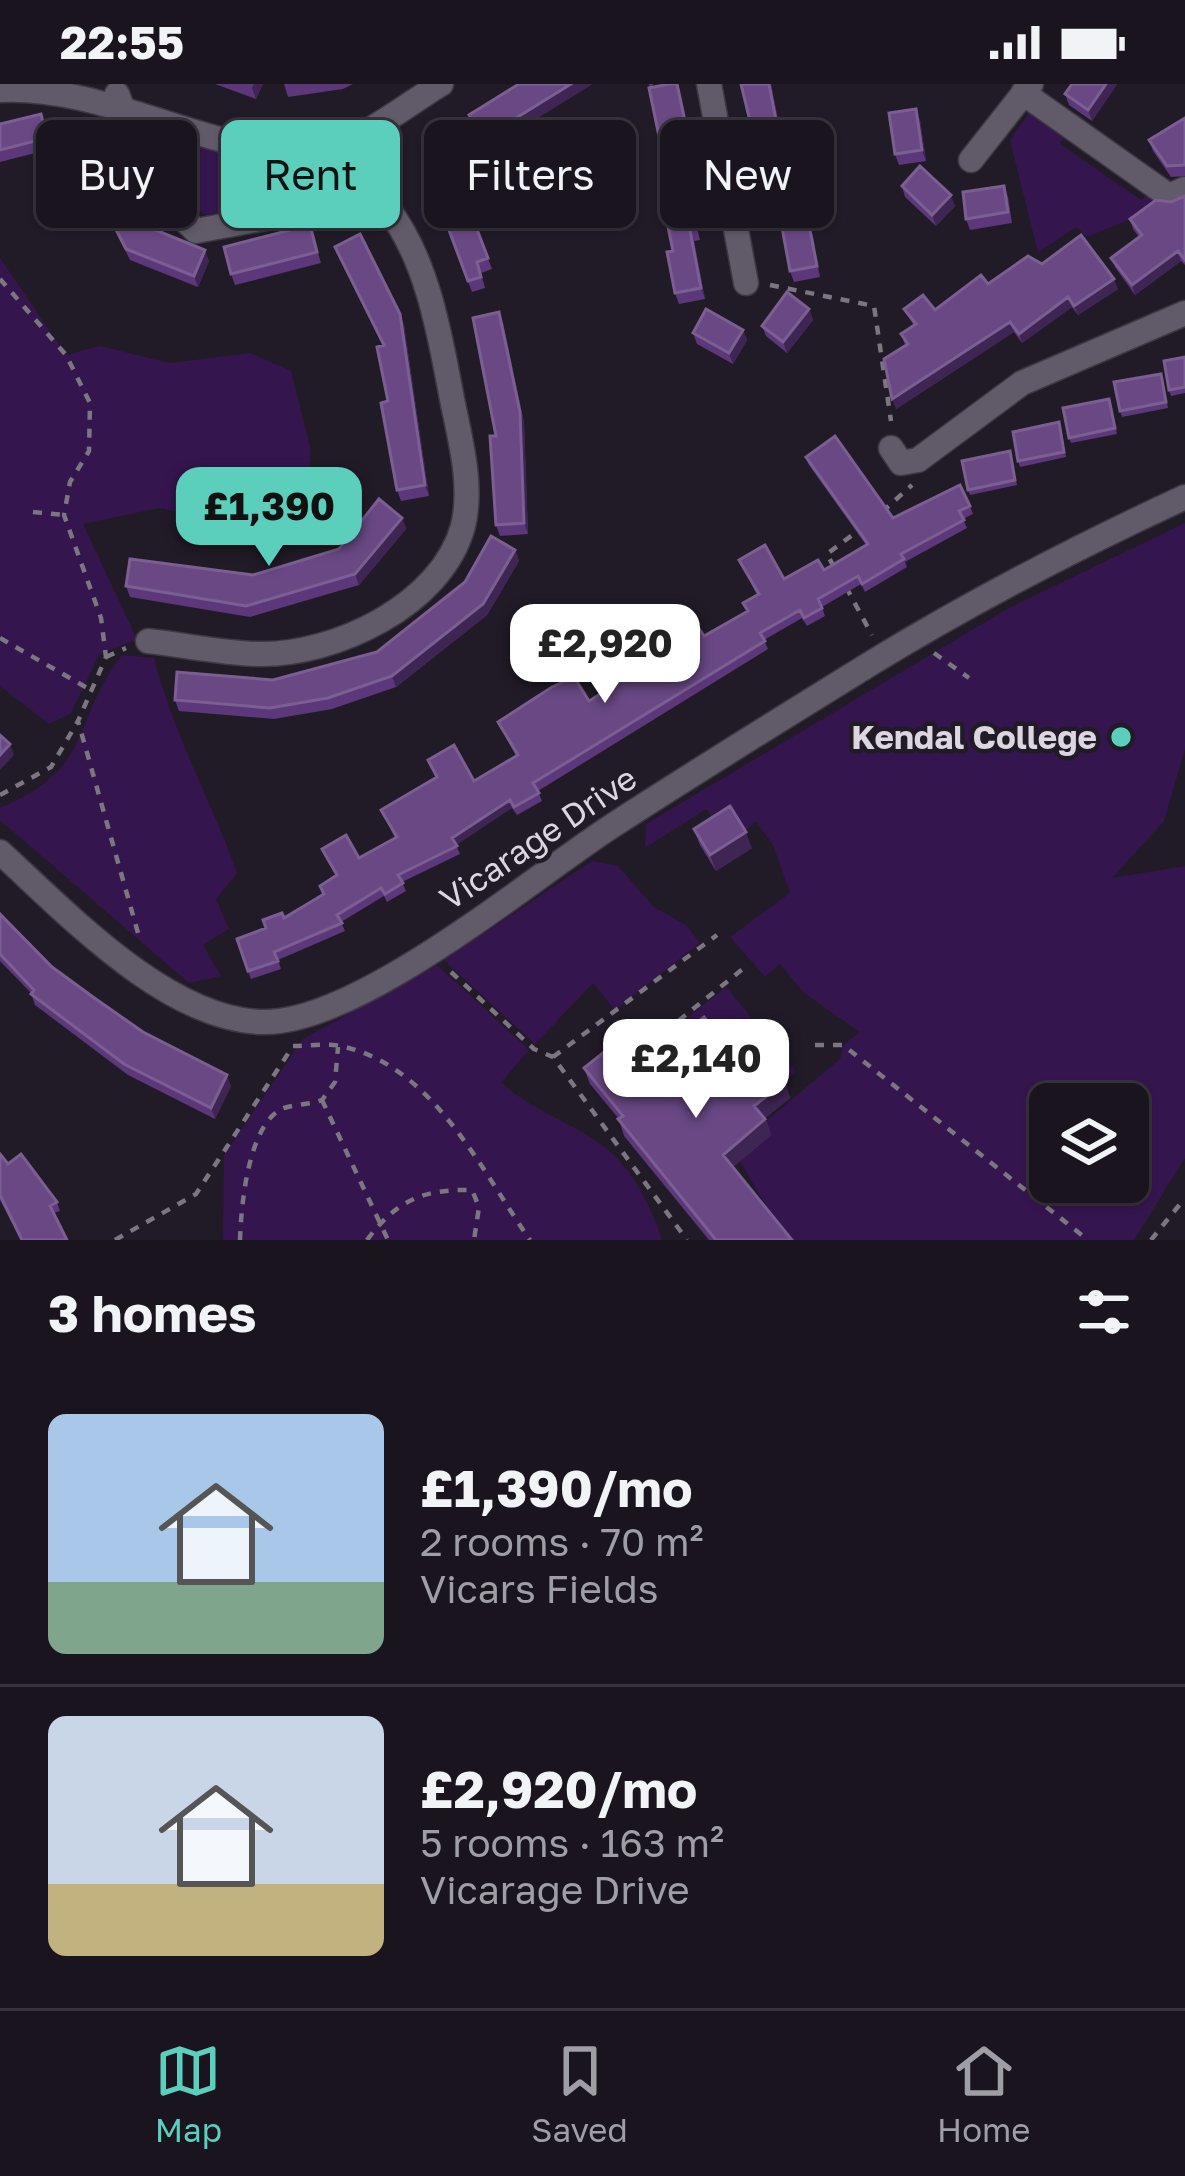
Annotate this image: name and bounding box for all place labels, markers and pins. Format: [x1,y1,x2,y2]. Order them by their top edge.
pin: £1,390 [171,467,367,569]
pin: £2,920 [507,604,703,706]
place label: Kendal College [851,717,1097,756]
marker: Kendal College [1108,724,1134,750]
pin: £2,140 [598,1019,794,1121]

